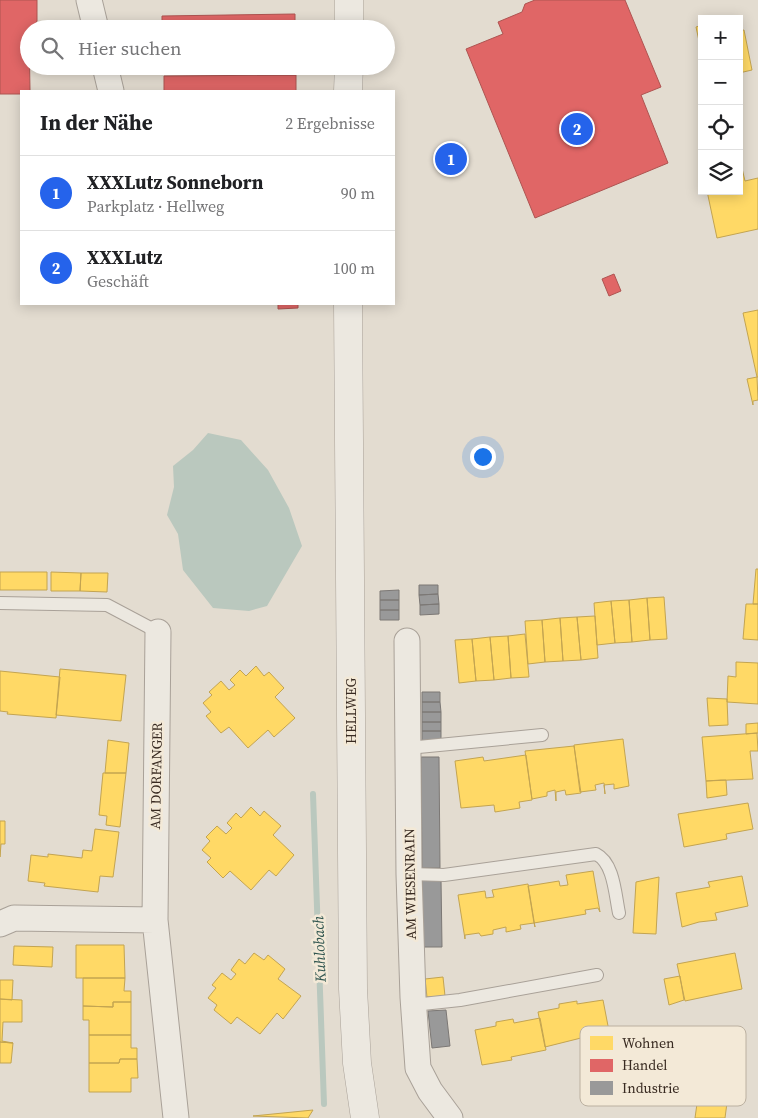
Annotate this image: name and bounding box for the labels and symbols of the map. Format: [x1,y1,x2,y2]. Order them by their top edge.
pin: 2 [561,110,593,148]
pin: 1 [435,140,467,178]
your location [470,444,496,470]
street label: HELLWEG [341,678,361,744]
street label: AM DORFANGER [145,722,167,830]
street label: AM WIESENRAIN [399,828,421,940]
water label: Kuhlobach [307,915,331,984]
legend [580,1026,746,1106]
text: Wohnen [622,1033,675,1053]
text: Handel [622,1055,667,1075]
text: Industrie [622,1078,680,1098]

